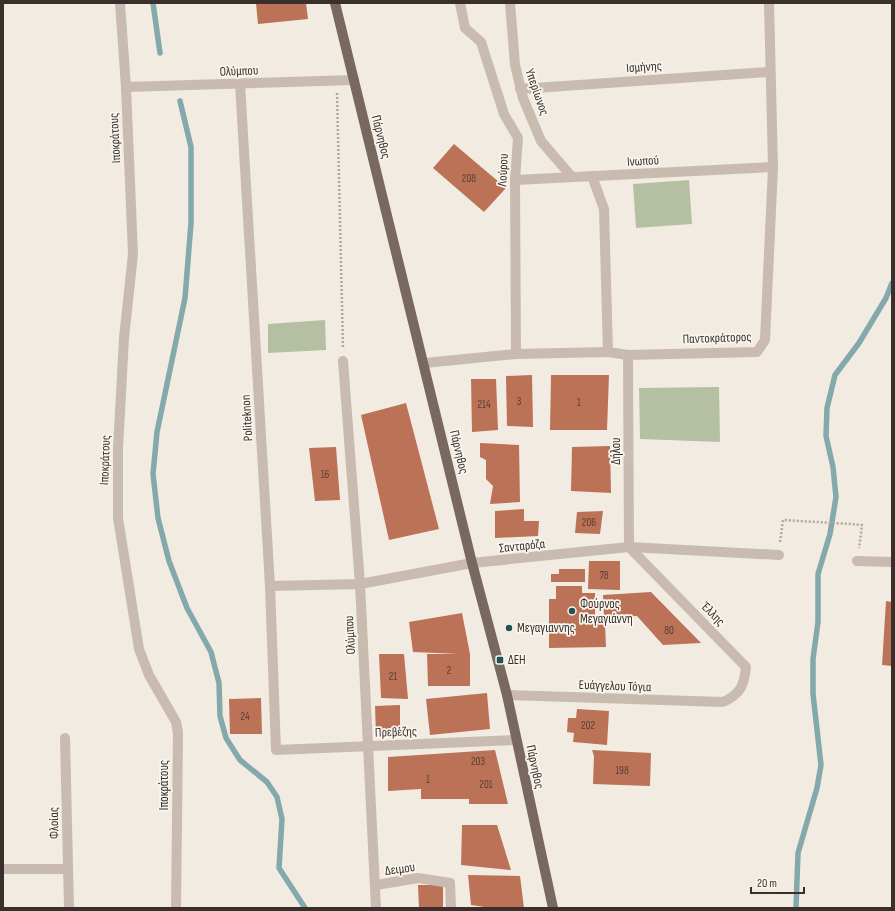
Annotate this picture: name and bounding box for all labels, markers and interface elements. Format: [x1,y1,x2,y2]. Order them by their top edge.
street label: Ισμήνης [626,58,662,76]
street label: Ολύμπου [219,62,259,80]
street label: Υπερίωνος [522,67,552,117]
street label: Ιποκράτους [106,112,124,164]
street label: Πάρνηθος [368,113,394,161]
street label: Ινωπού [627,152,659,170]
street label: Λούρου [494,153,512,188]
house number: 208 [462,172,476,185]
street label: Παντοκράτορος [682,329,752,347]
street label: Politeknon [238,394,256,442]
house number: 3 [517,395,522,408]
house number: 1 [577,396,581,409]
house number: 214 [477,398,491,411]
street label: Πάρνηθος [446,428,472,476]
street label: Ιποκράτους [96,435,114,485]
street label: Δήλου [608,437,624,465]
house number: 16 [321,468,330,481]
house number: 206 [582,516,596,529]
street label: Σανταρόζα [498,536,546,556]
house number: 78 [599,569,609,582]
place label: Φούρνος Μεγαγιάννη [580,596,633,627]
street label: Έλλης [697,598,728,629]
marker: Φούρνος Μεγαγιάννη [567,606,577,616]
street label: Ολύμπου [341,615,359,655]
place label: Μεγαγιαννης [517,620,575,636]
marker: Μεγαγιαννης [504,623,514,633]
house number: 80 [664,624,674,637]
place label: ΔΕΗ [508,652,526,668]
marker: ΔΕΗ [495,655,505,665]
house number: 2 [447,664,452,677]
house number: 21 [389,670,397,683]
street label: Ευάγγελου Τόγια [578,677,652,695]
house number: 24 [240,710,250,723]
house number: 202 [581,719,595,732]
street label: Πρεβέζης [375,723,417,741]
street label: Πάρνηθος [523,744,547,790]
house number: 203 [471,755,485,768]
street label: Ιποκράτους [156,760,172,810]
house number: 198 [615,764,629,777]
house number: 1 [426,773,430,786]
house number: 201 [479,778,493,791]
street label: Φλοίας [46,807,62,839]
street label: Δειμου [384,859,416,879]
scale bar [751,869,804,895]
text: 20 m [757,876,777,891]

